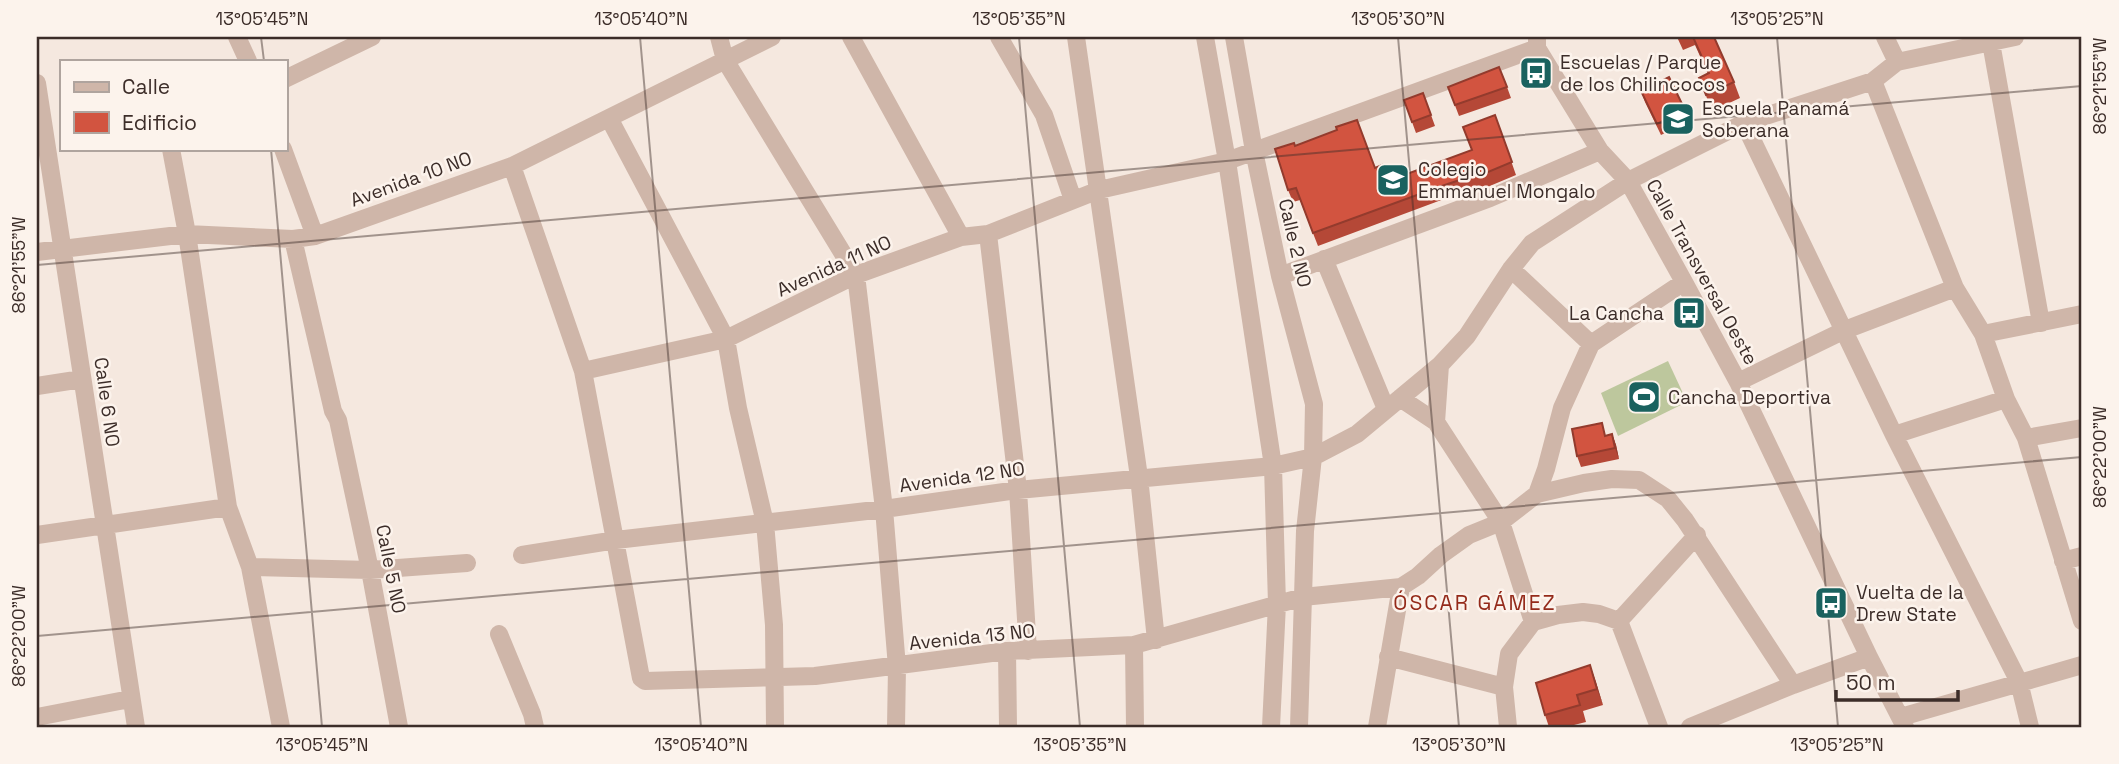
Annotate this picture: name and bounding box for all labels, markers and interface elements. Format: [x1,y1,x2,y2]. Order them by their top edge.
text: 13°05'45"N [216,7,308,30]
text: 13°05'40"N [594,7,688,30]
text: 13°05'35"N [972,7,1066,30]
text: 13°05'30"N [1351,7,1445,30]
text: 13°05'25"N [1730,7,1824,30]
text: 86°21'55"W [2088,37,2111,134]
place label: Escuelas / Parque de los Chilincocos [1560,50,1725,97]
bus stop icon: Escuelas / Parque de los Chilincocos [1517,54,1555,92]
legend [60,60,287,150]
text: Calle [122,73,170,100]
place label: Escuela Panamá Soberana [1702,96,1849,143]
school or university icon: Escuela Panamá Soberana [1659,100,1697,138]
text: Edificio [122,109,197,136]
street label: Avenida 10 NO [347,145,475,213]
place label: Colegio Emmanuel Mongalo [1418,157,1596,204]
school or university icon: Colegio Emmanuel Mongalo [1374,161,1412,199]
street label: Calle Transversal Oeste [1640,175,1764,369]
street label: Calle 2 NO [1273,196,1317,290]
text: 86°21'55"W [7,216,30,313]
street label: Avenida 11 NO [773,230,895,302]
bus stop icon: La Cancha [1670,294,1708,332]
place label: La Cancha [1569,301,1664,326]
street label: Calle 6 NO [88,355,126,449]
sports icon: Cancha Deportiva [1625,378,1663,416]
place label: Cancha Deportiva [1668,385,1831,410]
text: 86°22'00"W [2088,406,2111,508]
street label: Avenida 12 NO [898,456,1026,498]
street label: Calle 5 NO [370,522,412,616]
place label: Vuelta de la Drew State [1856,580,1964,627]
bus stop icon: Vuelta de la Drew State [1812,584,1850,622]
text: 86°22'00"W [7,585,30,687]
district label: ÓSCAR GÁMEZ [1393,589,1557,616]
street label: Avenida 13 NO [908,618,1036,656]
scale bar [1836,659,1958,703]
text: 50 m [1846,669,1896,696]
text: 13°05'45"N [276,733,368,756]
text: 13°05'40"N [654,733,748,756]
text: 13°05'35"N [1033,733,1127,756]
text: 13°05'30"N [1412,733,1506,756]
text: 13°05'25"N [1790,733,1884,756]

